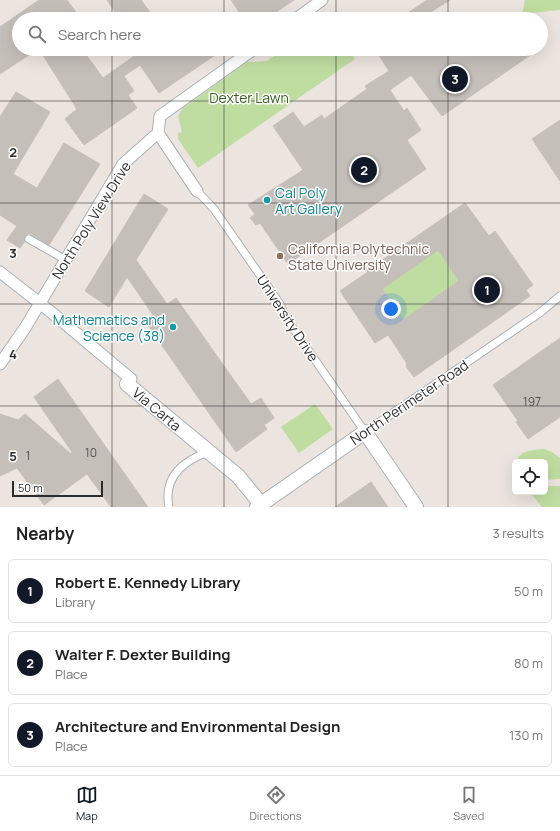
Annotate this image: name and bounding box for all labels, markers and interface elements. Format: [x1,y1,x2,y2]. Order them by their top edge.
search box [12,12,548,56]
icon: search [26,23,48,45]
text: Search here [58,24,141,45]
pin: 3 [442,64,468,94]
park label: Dexter Lawn [209,88,289,107]
text: 2 [9,143,17,161]
pin: 2 [351,155,377,185]
street label: North Poly View Drive [47,158,135,282]
place label: Cal Poly Art Gallery [275,183,343,218]
marker: Cal Poly Art Gallery [262,195,272,205]
place label: California Polytechnic State University [288,239,430,274]
text: 3 [9,244,17,262]
marker: California Polytechnic State University [275,251,285,261]
street label: University Drive [253,271,323,365]
pin: 1 [474,275,500,305]
your location [381,299,401,319]
place label: Mathematics and Science (38) [53,310,165,345]
marker: Mathematics and Science (38) [168,322,178,332]
text: 4 [9,345,17,363]
street label: North Perimeter Road [346,355,472,449]
street label: Via Carta [129,383,185,435]
house number: 197 [523,393,541,410]
house number: 10 [85,444,97,461]
text: 5 [9,447,17,465]
house number: 1 [26,447,30,464]
map controls [512,459,548,495]
button: locate [512,459,548,495]
scale bar [12,479,103,498]
text: 50 m [18,480,43,495]
text: Nearby [16,522,74,545]
text: 3 results [492,524,544,542]
text: Robert E. Kennedy Library [55,572,241,593]
text: 1 [27,582,33,600]
text: 50 m [514,582,543,600]
text: Library [55,593,95,611]
text: Walter F. Dexter Building [55,644,231,665]
text: 2 [26,654,34,672]
text: 80 m [514,654,543,672]
text: Place [55,665,88,683]
text: Architecture and Environmental Design [55,716,340,737]
text: 3 [26,726,34,744]
text: 130 m [509,726,543,744]
text: Place [55,737,88,755]
tab: Map [76,784,98,823]
tab: Directions [249,784,302,823]
tab: Saved [453,784,484,823]

